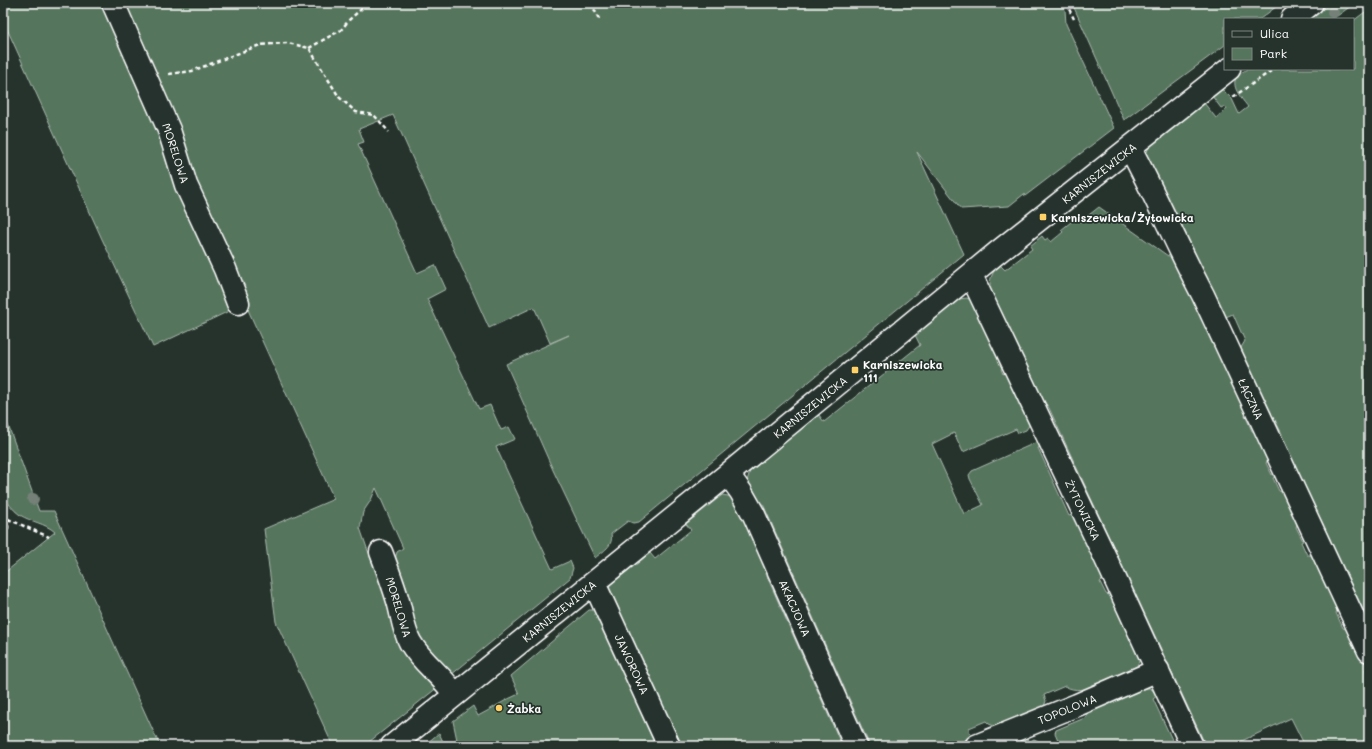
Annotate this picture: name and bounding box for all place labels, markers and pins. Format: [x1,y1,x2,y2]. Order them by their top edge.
place label: Karniszewicka/Żytowicka [1051,210,1194,225]
marker: Karniszewicka/Żytowicka [1038,212,1048,222]
place label: Karniszewicka 111 [863,357,943,385]
marker: Karniszewicka 111 [850,365,860,375]
place label: Żabka [507,701,541,716]
marker: Żabka [494,703,504,713]

